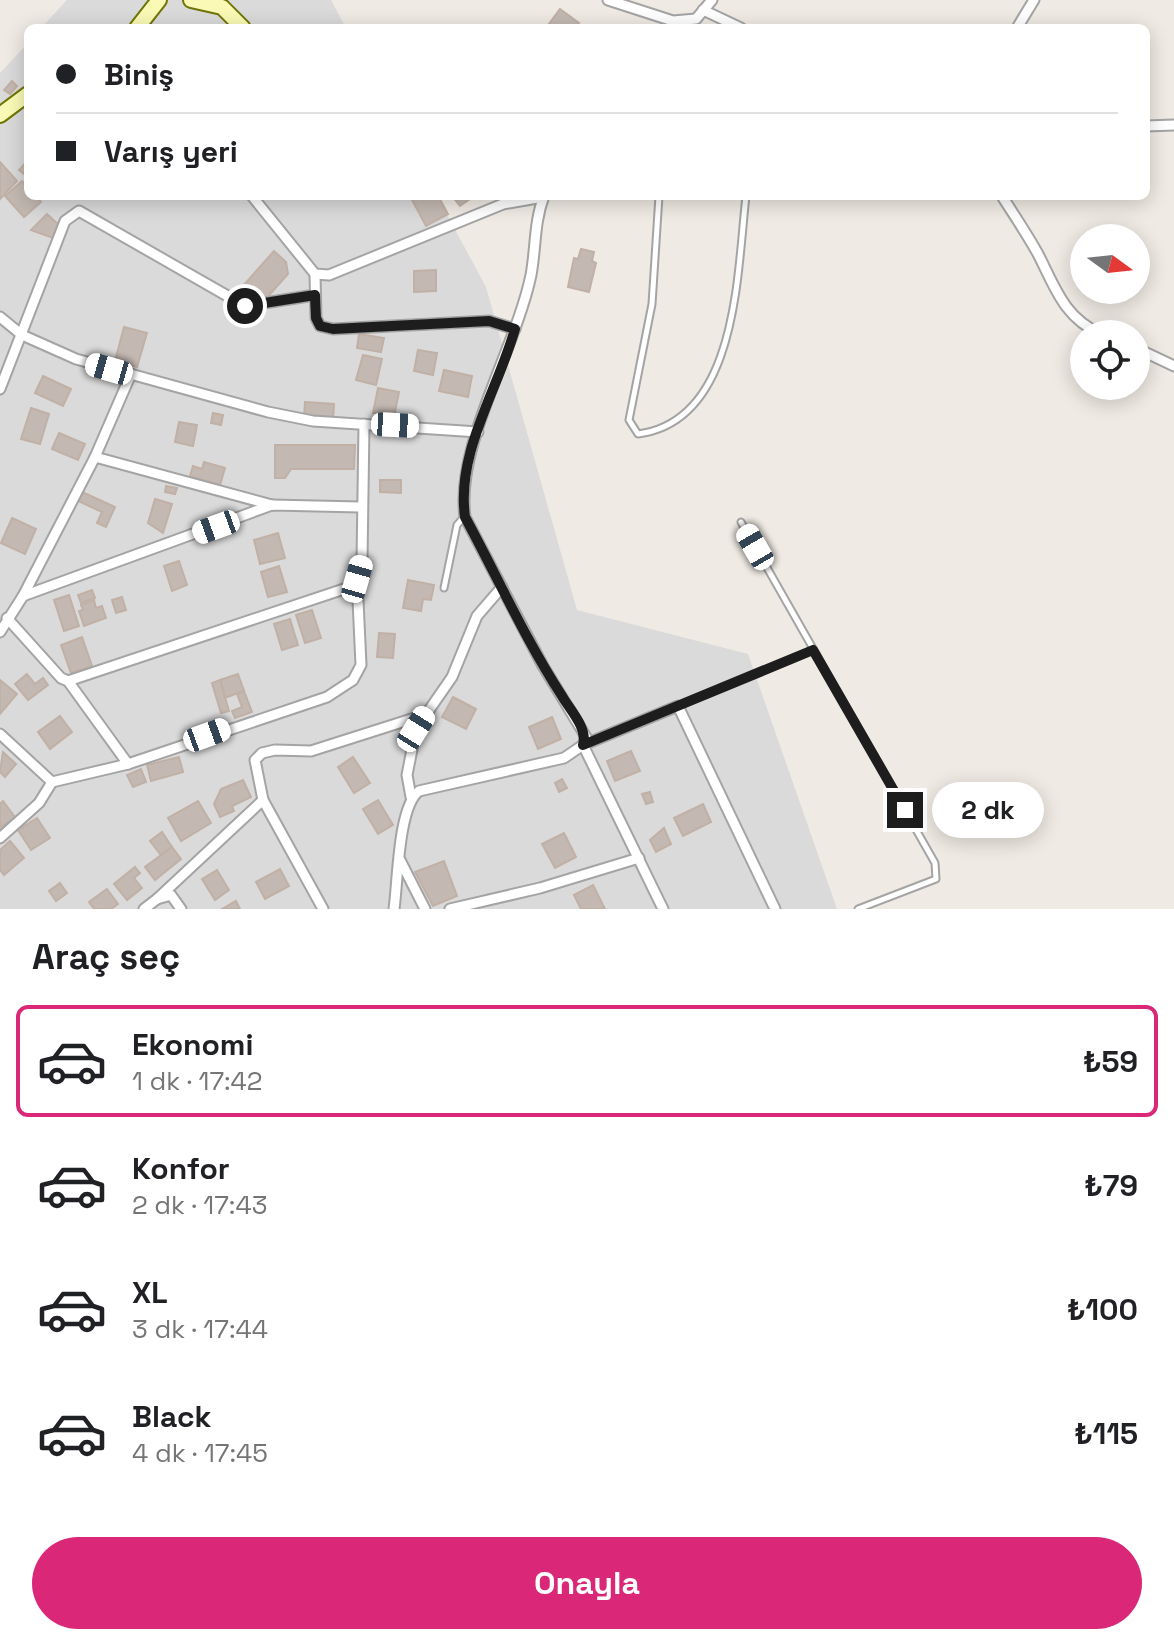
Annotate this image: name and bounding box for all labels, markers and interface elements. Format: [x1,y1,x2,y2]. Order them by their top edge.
text: Biniş [104,55,174,94]
text: Varış yeri [104,132,238,171]
north arrow [1070,224,1150,304]
map controls [1070,224,1150,400]
route start [227,288,263,324]
button: locate [1070,320,1150,400]
car [83,351,135,387]
car [370,412,420,438]
car [189,508,243,546]
car [733,520,777,574]
car [339,553,375,605]
car [393,702,439,756]
car [180,716,234,754]
callout: 2 dk [933,782,1045,838]
route end [887,792,923,828]
text: 2 dk [961,793,1015,827]
text: Araç seç [32,934,180,980]
icon: car [36,1025,108,1097]
text: Ekonomi [132,1025,253,1064]
text: ₺59 [1083,1042,1138,1081]
text: 1 dk · 17:42 [132,1064,263,1098]
icon: car [36,1149,108,1221]
text: Konfor [132,1149,230,1188]
text: ₺79 [1084,1166,1138,1205]
text: 2 dk · 17:43 [132,1188,267,1222]
icon: car [36,1273,108,1345]
text: XL [132,1273,168,1312]
text: ₺100 [1067,1290,1138,1329]
text: 3 dk · 17:44 [132,1312,268,1346]
icon: car [36,1397,108,1469]
text: Black [132,1397,211,1436]
text: ₺115 [1074,1414,1138,1453]
text: 4 dk · 17:45 [132,1436,268,1470]
button: Onayla [32,1537,1142,1629]

